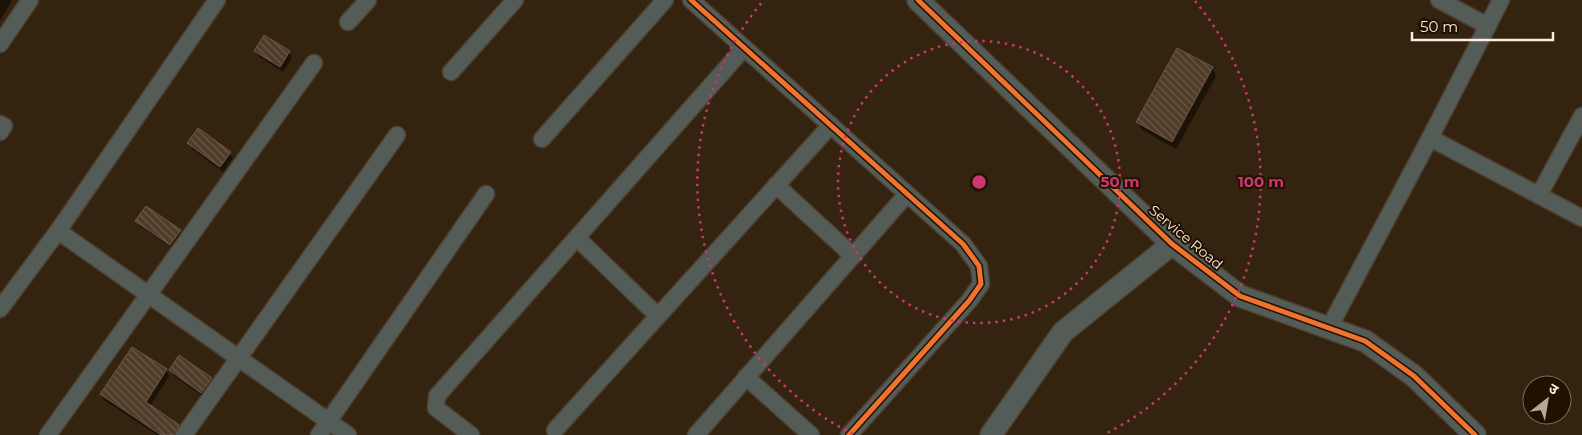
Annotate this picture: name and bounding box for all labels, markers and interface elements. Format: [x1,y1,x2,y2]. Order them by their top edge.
scale bar [1412,10,1553,42]
text: 50 m [1420,17,1458,36]
text: 50 m [1100,172,1140,191]
text: 100 m [1238,172,1284,191]
centre of rings [970,173,988,191]
street label: Service Road [1145,201,1227,273]
north arrow [1522,375,1572,425]
text: उ [1546,379,1563,399]

